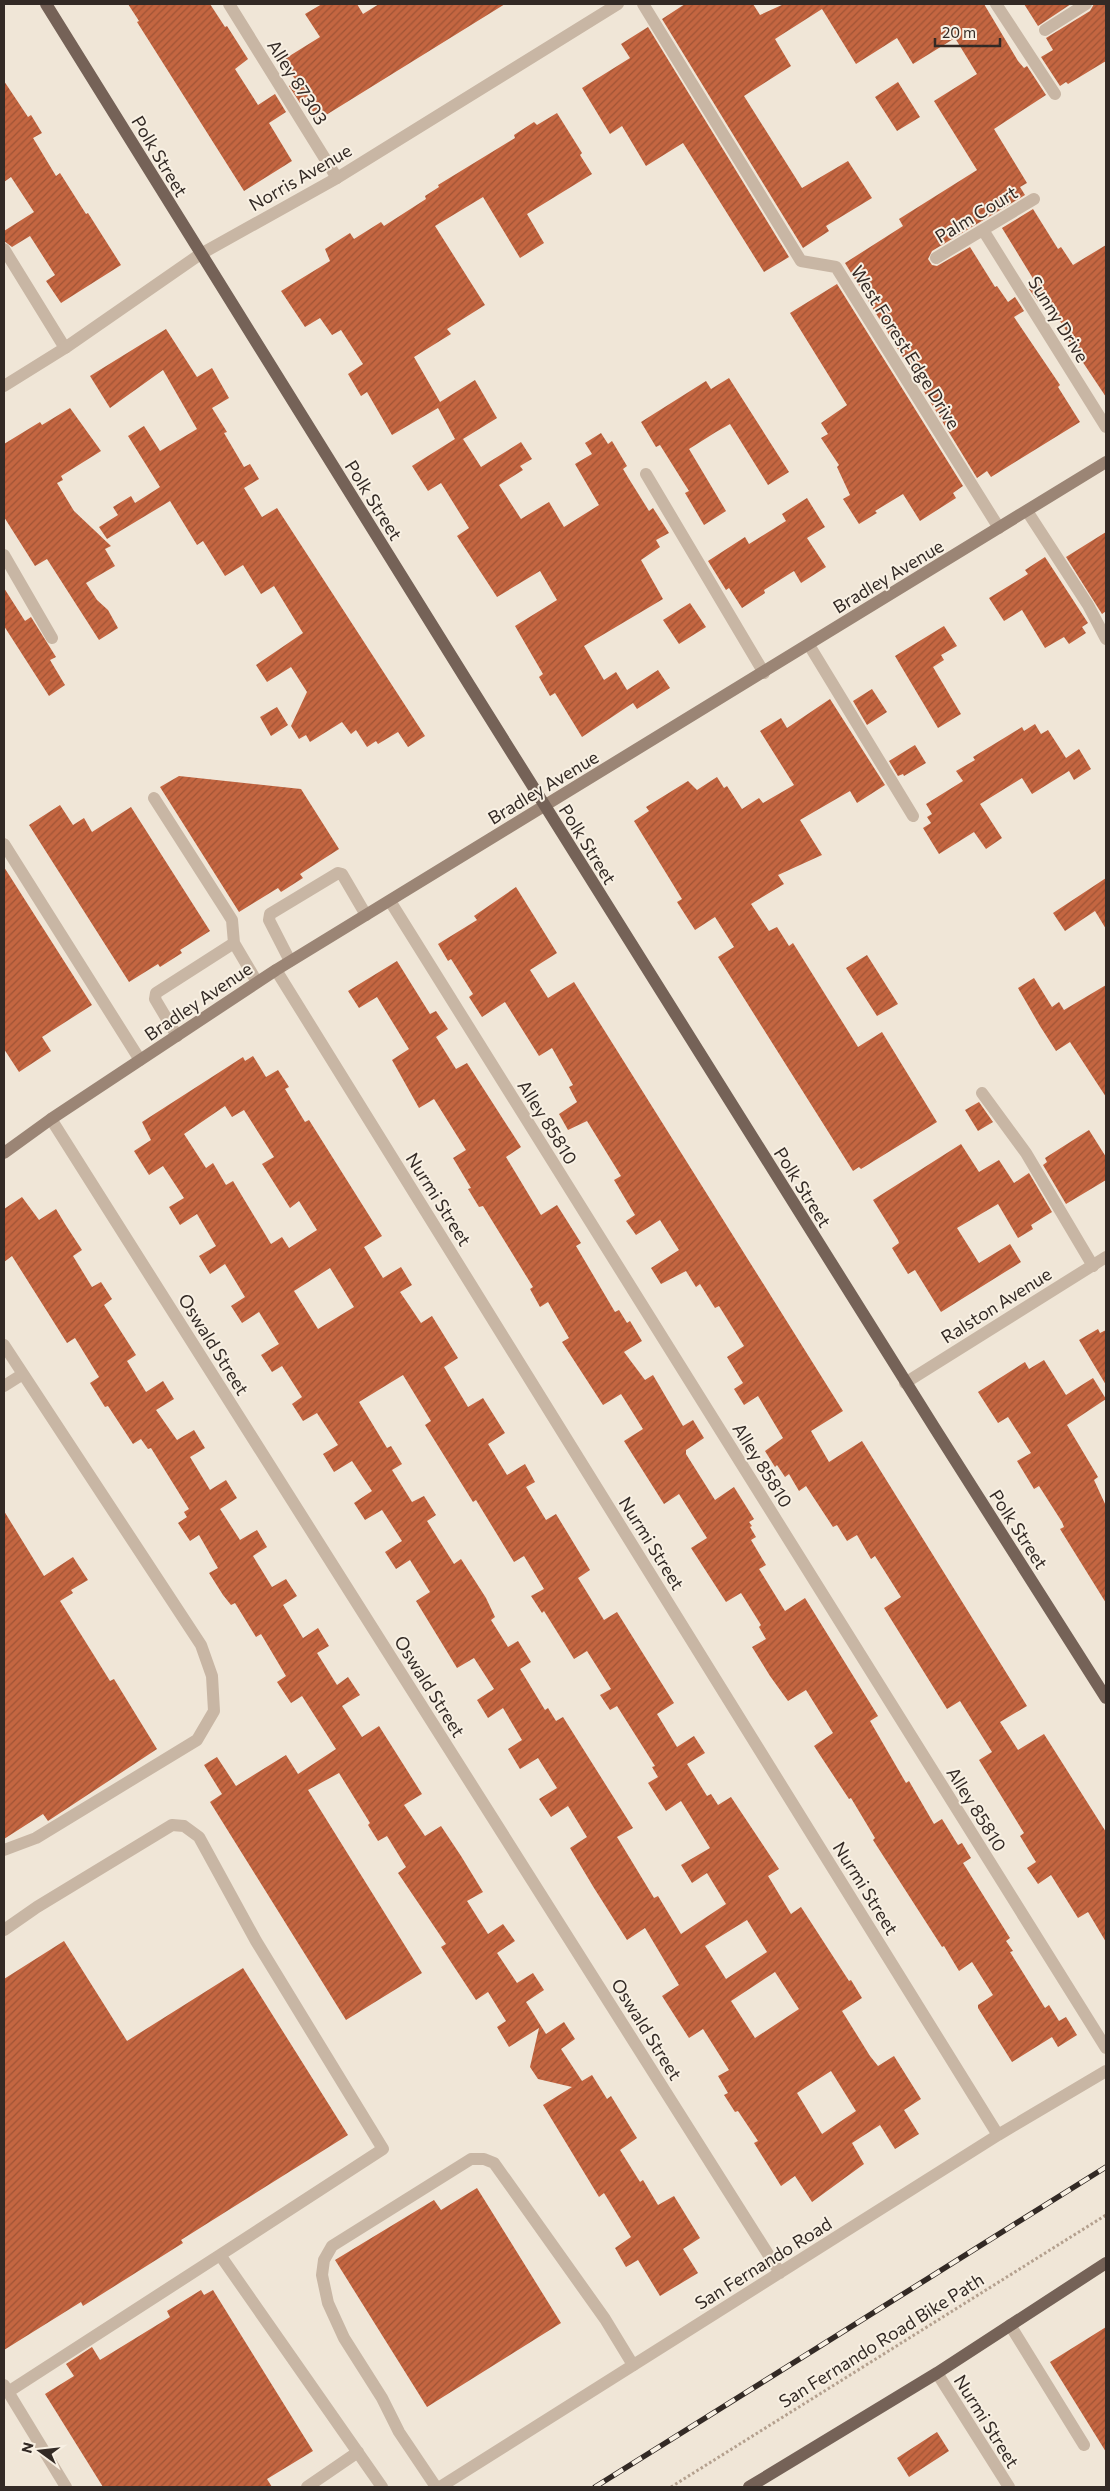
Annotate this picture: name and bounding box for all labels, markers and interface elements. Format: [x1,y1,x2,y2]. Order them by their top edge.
scale bar [935,15,1000,47]
text: 20 m [942,23,976,41]
street label: Alley 87303 [263,35,333,129]
street label: Polk Street [127,112,193,200]
street label: Norris Avenue [245,139,355,215]
street label: Palm Court [931,181,1021,247]
street label: West Forest Edge Drive [847,261,965,433]
street label: Sunny Drive [1024,272,1094,366]
street label: Polk Street [341,456,407,544]
street label: Bradley Avenue [829,534,947,618]
street label: Bradley Avenue [484,745,602,829]
street label: Polk Street [555,800,621,888]
street label: Bradley Avenue [140,957,256,1045]
street label: Alley 85810 [513,1076,583,1168]
street label: Polk Street [770,1143,836,1231]
street label: Nurmi Street [402,1148,476,1250]
street label: Ralston Avenue [937,1262,1055,1348]
street label: Oswald Street [174,1289,254,1399]
street label: Alley 85810 [728,1419,798,1511]
street label: Polk Street [985,1485,1053,1573]
street label: Nurmi Street [615,1492,689,1594]
street label: Oswald Street [390,1631,470,1741]
street label: Alley 85810 [942,1763,1012,1855]
street label: Nurmi Street [829,1837,903,1939]
street label: Oswald Street [607,1974,687,2084]
street label: San Fernando Road [691,2212,835,2314]
street label: San Fernando Road Bike Path [774,2268,988,2412]
street label: Nurmi Street [950,2370,1024,2472]
north arrow [15,2426,65,2476]
text: N [17,2440,37,2455]

